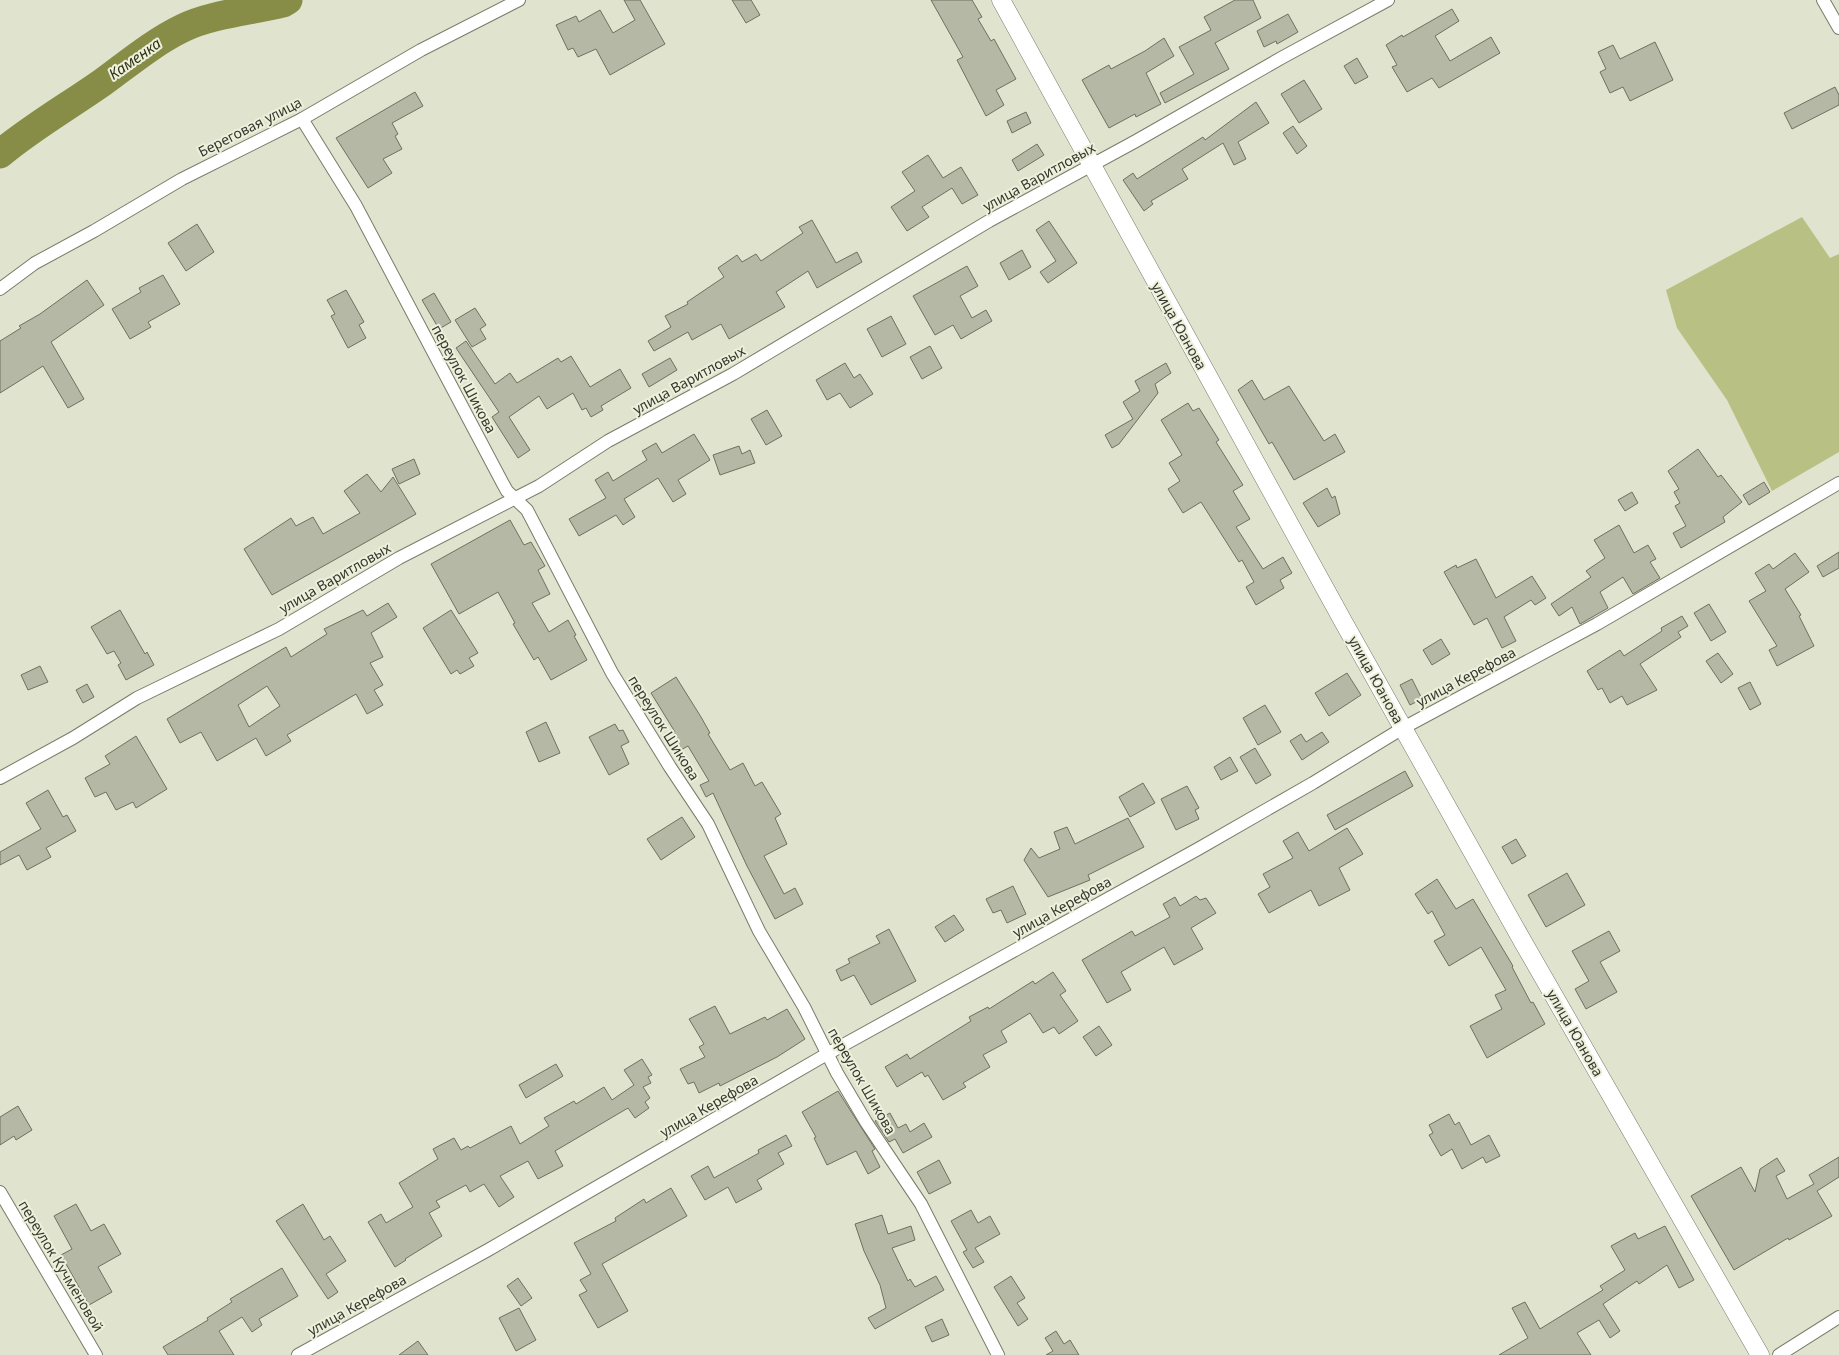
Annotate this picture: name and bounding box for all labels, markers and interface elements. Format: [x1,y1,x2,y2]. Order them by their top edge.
water label: Каменка [104,33,165,83]
street label: Береговая улица [195,92,305,161]
street label: улица Варитловых [979,137,1099,215]
street label: улица Юанова [1147,278,1211,373]
street label: переулок Шикова [428,321,501,436]
street label: улица Варитловых [629,340,749,418]
street label: улица Варитловых [276,537,395,617]
street label: улица Юанова [1344,632,1408,727]
street label: улица Керефова [1413,642,1519,711]
street label: переулок Шикова [624,672,704,784]
street label: улица Керефова [1009,872,1114,942]
street label: улица Юанова [1543,986,1608,1080]
street label: переулок Шикова [824,1024,901,1138]
street label: улица Керефова [656,1070,761,1141]
street label: переулок Кучменовой [15,1196,108,1335]
street label: улица Керефова [304,1270,409,1340]

